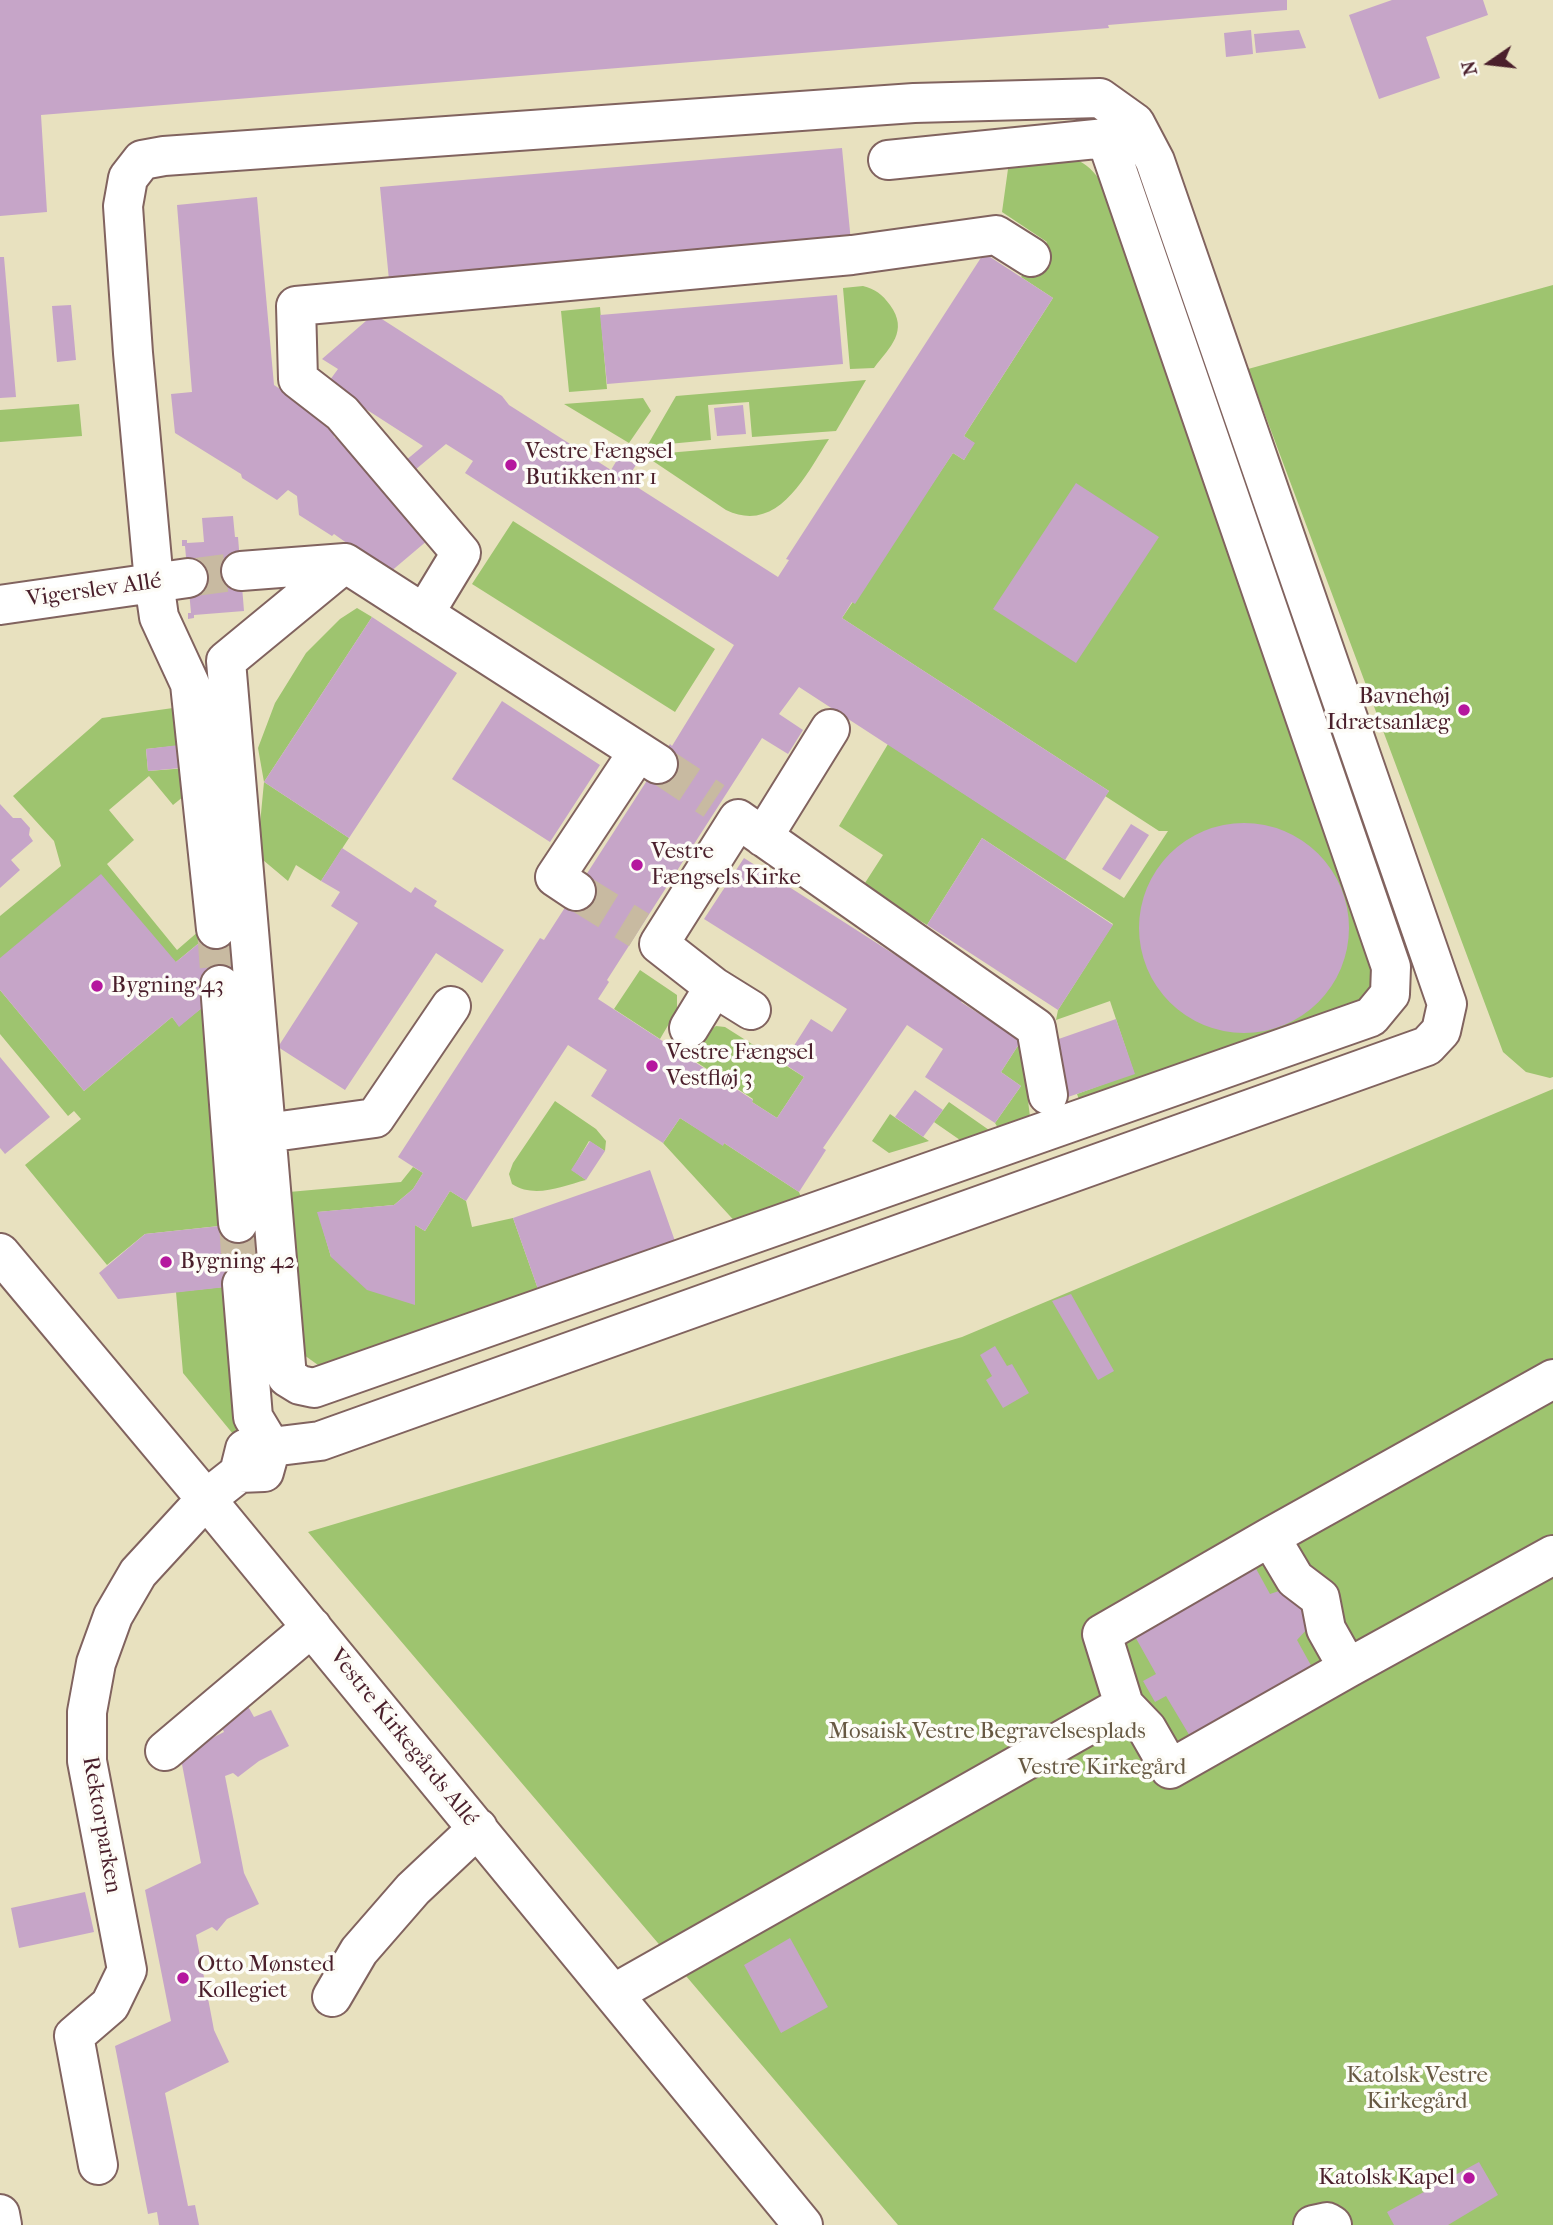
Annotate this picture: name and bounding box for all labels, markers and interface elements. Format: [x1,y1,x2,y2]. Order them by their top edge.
north arrow [1455,28,1525,98]
text: N [1457,58,1482,78]
place label: Vestre Fængsel Butikken nr 1 [525,438,673,492]
marker: Vestre Fængsel Butikken nr 1 [503,457,519,473]
street label: Vigerslev Allé [25,568,163,614]
place label: Bavnehøj Idrætsanlæg [1327,683,1450,737]
marker: Bavnehøj Idrætsanlæg [1456,702,1472,718]
place label: Vestre Fængsels Kirke [651,838,801,892]
marker: Vestre Fængsels Kirke [629,857,645,873]
place label: Bygning 43 [111,972,224,1000]
marker: Bygning 43 [89,978,105,994]
place label: Vestre Fængsel Vestfløj 3 [666,1039,814,1093]
marker: Vestre Fængsel Vestfløj 3 [644,1058,660,1074]
place label: Bygning 42 [180,1248,295,1276]
marker: Bygning 42 [158,1254,174,1270]
street label: Vestre Kirkegårds Allé [323,1643,483,1833]
park label: Mosaisk Vestre Begravelsesplads [828,1718,1146,1746]
street label: Rektorparken [75,1754,127,1896]
park label: Vestre Kirkegård [1018,1754,1186,1782]
place label: Otto Mønsted Kollegiet [197,1951,334,2005]
marker: Otto Mønsted Kollegiet [175,1970,191,1986]
park label: Katolsk Vestre Kirkegård [1346,2062,1488,2116]
place label: Katolsk Kapel [1318,2164,1455,2192]
marker: Katolsk Kapel [1461,2170,1477,2186]

